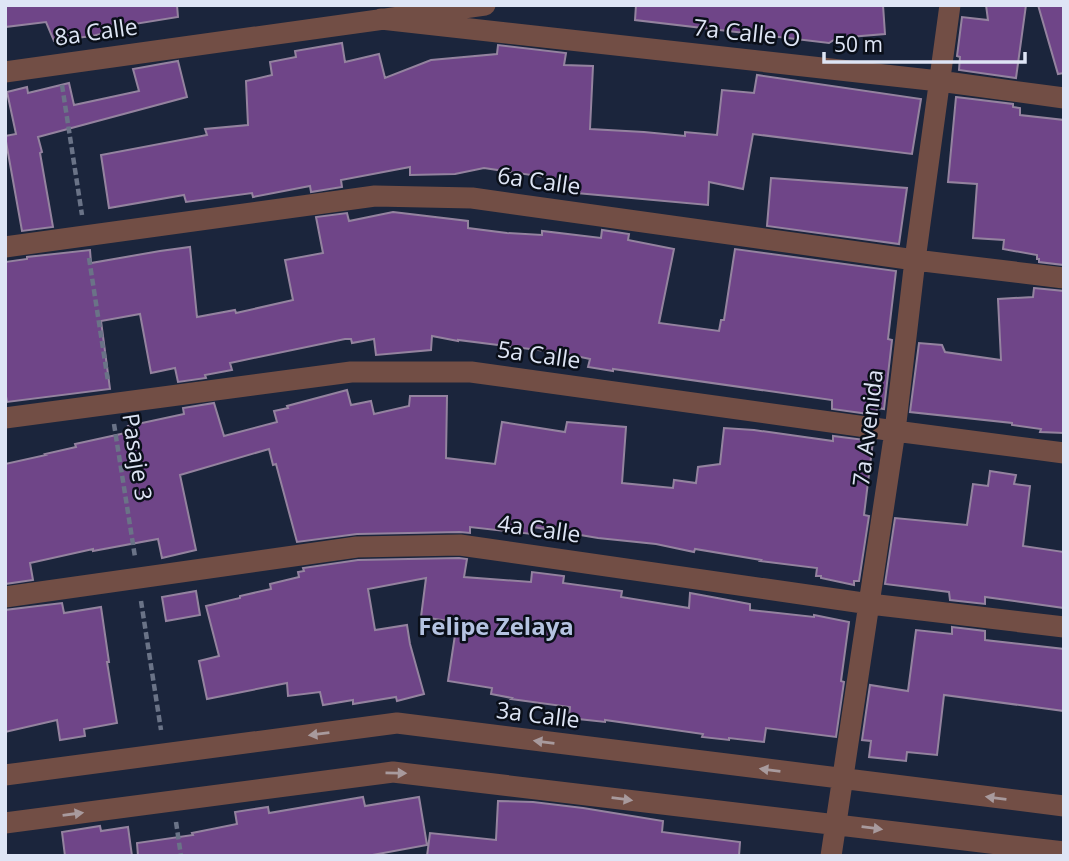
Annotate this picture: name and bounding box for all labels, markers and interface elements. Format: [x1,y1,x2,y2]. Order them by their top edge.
street label: 8a Calle [52,9,140,53]
street label: 7a Calle O [692,10,802,54]
scale bar [824,21,1025,65]
text: 50 m [834,30,883,58]
street label: 6a Calle [495,158,583,202]
street label: 5a Calle [495,332,583,376]
street label: 7a Avenida [844,368,890,488]
street label: Pasaje 3 [115,411,161,503]
street label: 4a Calle [495,506,583,550]
district label: Felipe Zelaya [418,609,574,642]
street label: 3a Calle [495,693,582,735]
one-way arrow [308,728,330,739]
one-way arrow [533,736,555,747]
one-way arrow [759,765,781,776]
one-way arrow [385,768,407,779]
one-way arrow [985,792,1007,803]
one-way arrow [611,793,633,804]
one-way arrow [62,808,84,819]
one-way arrow [861,823,883,834]

